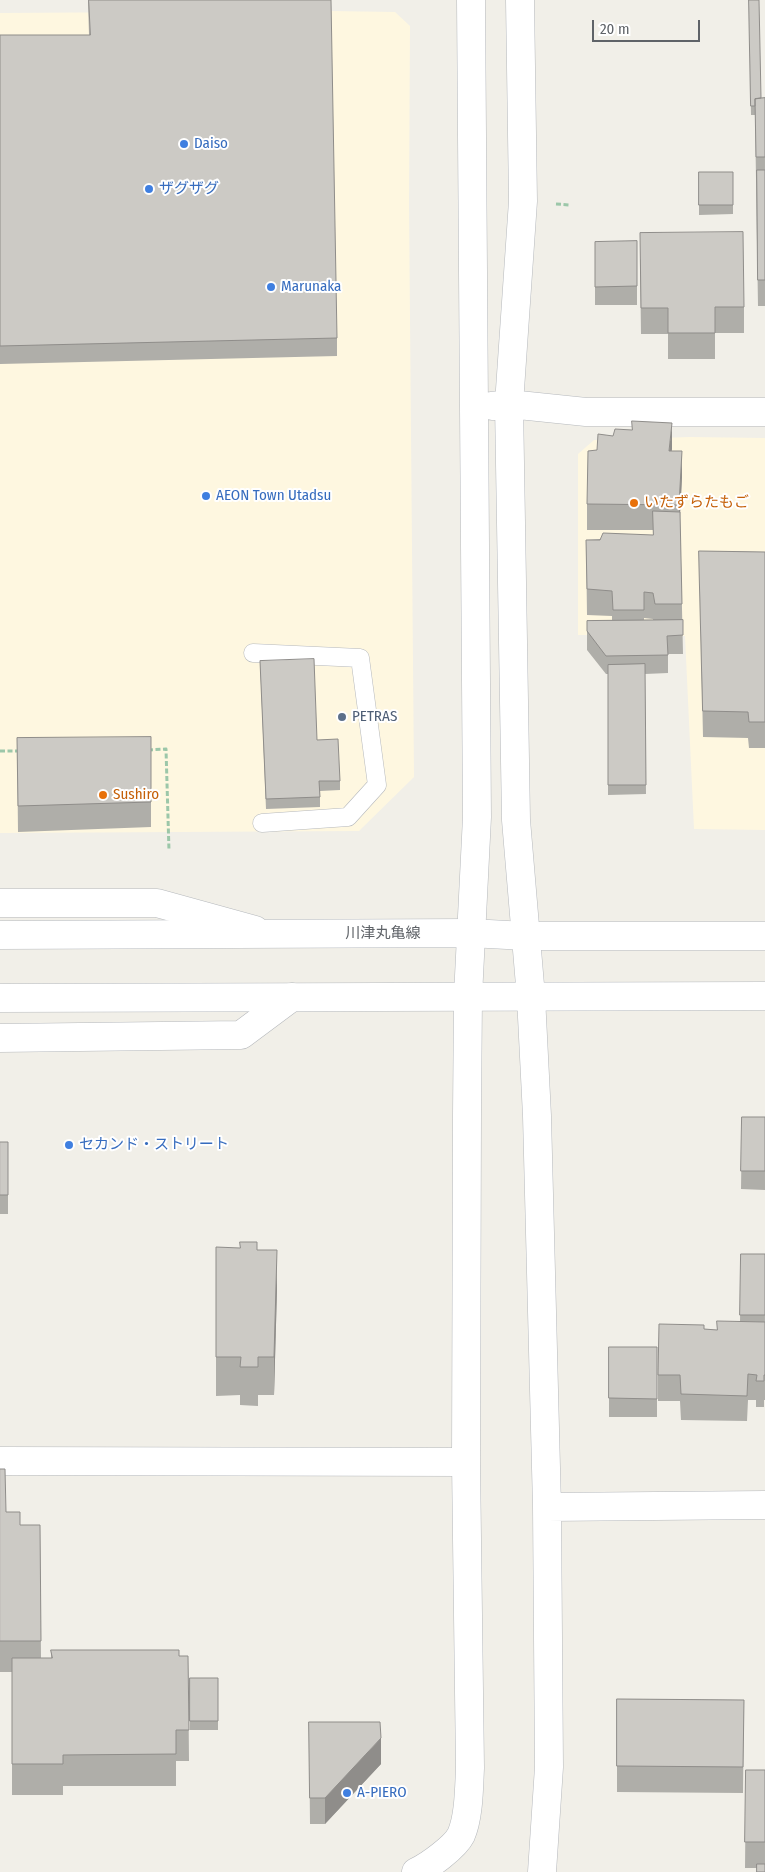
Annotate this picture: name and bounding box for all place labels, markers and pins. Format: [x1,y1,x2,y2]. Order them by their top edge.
place label: Daiso [194,135,228,153]
marker: Daiso [178,138,190,150]
place label: ザグザグ [159,180,219,198]
marker: ザグザグ [143,183,155,195]
place label: Marunaka [281,278,341,296]
marker: Marunaka [265,281,277,293]
place label: AEON Town Utadsu [216,487,331,505]
marker: AEON Town Utadsu [200,490,212,502]
place label: いたずらたもご [644,494,749,512]
marker: いたずらたもご [628,497,640,509]
place label: PETRAS [352,708,397,726]
marker: PETRAS [336,711,348,723]
place label: Sushiro [113,786,159,804]
marker: Sushiro [97,789,109,801]
place label: セカンド・ストリート [79,1136,229,1154]
marker: セカンド・ストリート [63,1139,75,1151]
place label: A-PIERO [357,1784,407,1802]
marker: A-PIERO [341,1787,353,1799]

